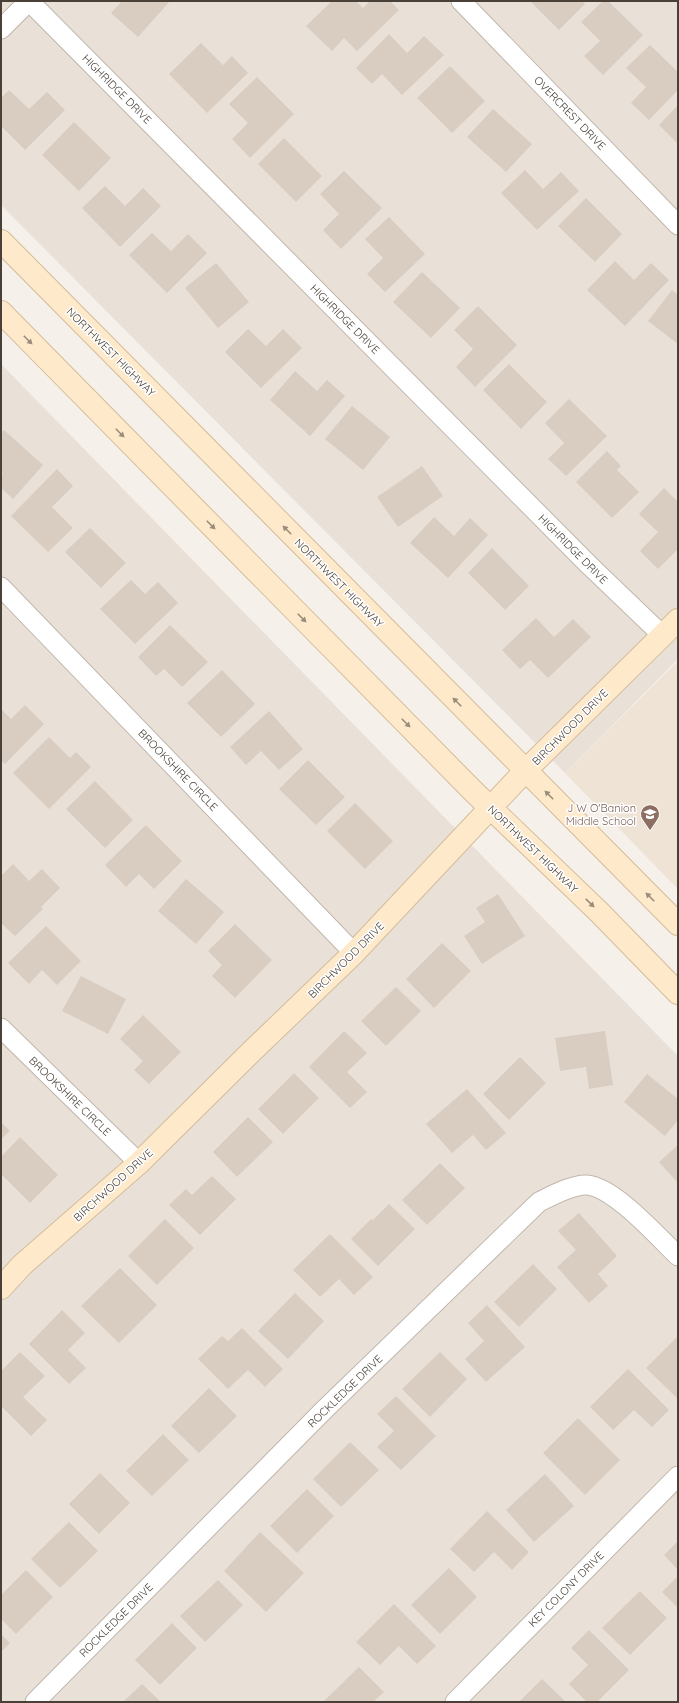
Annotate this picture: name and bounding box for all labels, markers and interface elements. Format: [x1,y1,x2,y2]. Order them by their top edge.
street label: HIGHRIDGE DRIVE [79,51,155,127]
street label: OVERCREST DRIVE [531,73,609,153]
street label: HIGHRIDGE DRIVE [307,281,383,357]
street label: NORTHWEST HIGHWAY [64,305,158,399]
one-way arrow [23,335,33,345]
one-way arrow [115,428,125,438]
street label: HIGHRIDGE DRIVE [535,511,611,587]
one-way arrow [206,520,216,530]
one-way arrow [282,525,292,535]
street label: NORTHWEST HIGHWAY [292,536,386,630]
one-way arrow [297,613,307,623]
street label: BIRCHWOOD DRIVE [529,686,611,768]
one-way arrow [453,697,462,707]
one-way arrow [401,718,411,728]
street label: BROOKSHIRE CIRCLE [135,726,221,814]
one-way arrow [544,790,554,800]
place label: J W O'Banion Middle School [566,801,636,828]
street label: NORTHWEST HIGHWAY [485,802,581,896]
school or university icon: J W O'Banion Middle School [639,803,661,831]
one-way arrow [646,892,655,902]
one-way arrow [585,898,595,908]
street label: BIRCHWOOD DRIVE [305,919,387,1001]
street label: BROOKSHIRE CIRCLE [26,1053,114,1139]
street label: BIRCHWOOD DRIVE [70,1146,156,1224]
street label: ROCKLEDGE DRIVE [305,1352,385,1430]
street label: KEY COLONY DRIVE [525,1548,607,1630]
street label: ROCKLEDGE DRIVE [76,1580,156,1660]

